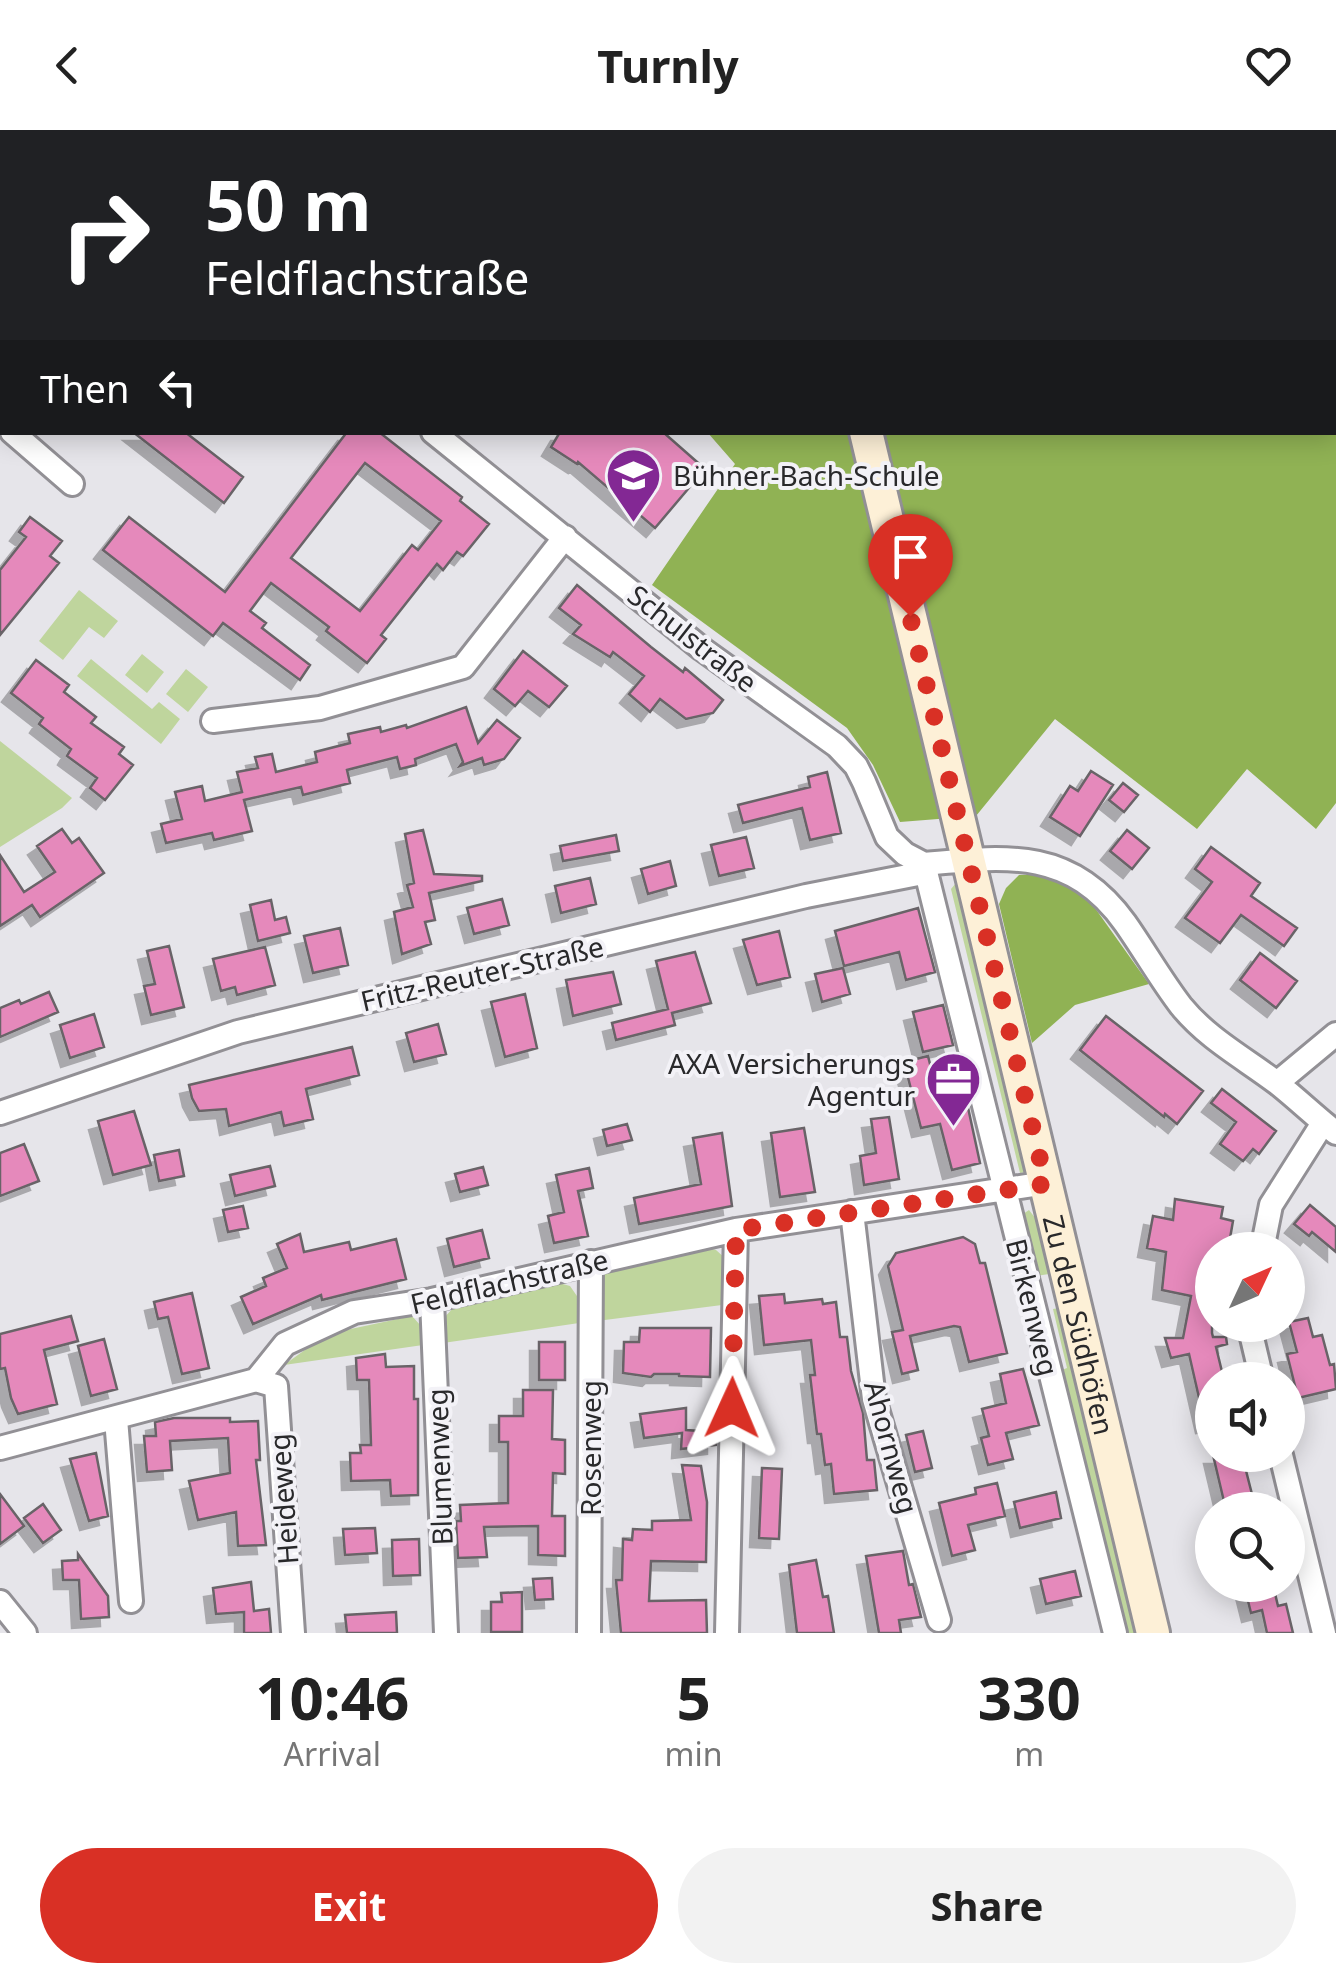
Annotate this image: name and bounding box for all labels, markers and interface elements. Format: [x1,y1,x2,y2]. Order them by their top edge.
text: Turnly [597,35,739,96]
icon: back [40,38,95,93]
icon: heart [1241,38,1296,93]
text: 50 m [205,156,372,252]
icon: right [40,170,170,300]
text: Feldflachstraße [205,247,529,308]
icon: left [150,360,205,415]
text: Then [40,362,130,414]
school or university icon: Bühner-Bach-Schule [604,445,664,524]
place label: Bühner-Bach-Schule [673,456,940,494]
pin [868,514,953,617]
icon: arrive [883,529,938,584]
street label: Schulstraße [620,576,766,700]
street label: Fritz-Reuter-Straße [357,927,607,1019]
place label: AXA Versicherungs Agentur [668,1044,915,1114]
office icon: AXA Versicherungs Agentur [924,1049,984,1128]
street label: Zu den Südhöfen [1035,1211,1124,1439]
north arrow [1195,1232,1305,1342]
map controls [1195,1232,1305,1602]
street label: Birkenweg [998,1234,1068,1380]
street label: Feldflachstraße [406,1240,612,1322]
position arrow [680,1356,784,1460]
button: sound [1195,1362,1305,1472]
street label: Ahornweg [856,1376,928,1518]
street label: Rosenweg [571,1380,609,1516]
street label: Blumenweg [417,1388,461,1546]
street label: Heideweg [259,1432,307,1566]
button: search [1195,1492,1305,1602]
text: 10:46 [255,1656,409,1738]
text: 5 [676,1656,711,1738]
text: 330 [978,1656,1081,1738]
text: Arrival [284,1732,381,1775]
text: min [665,1732,723,1775]
text: m [1014,1732,1044,1775]
button: Exit [40,1848,658,1963]
button: Share [678,1848,1296,1963]

